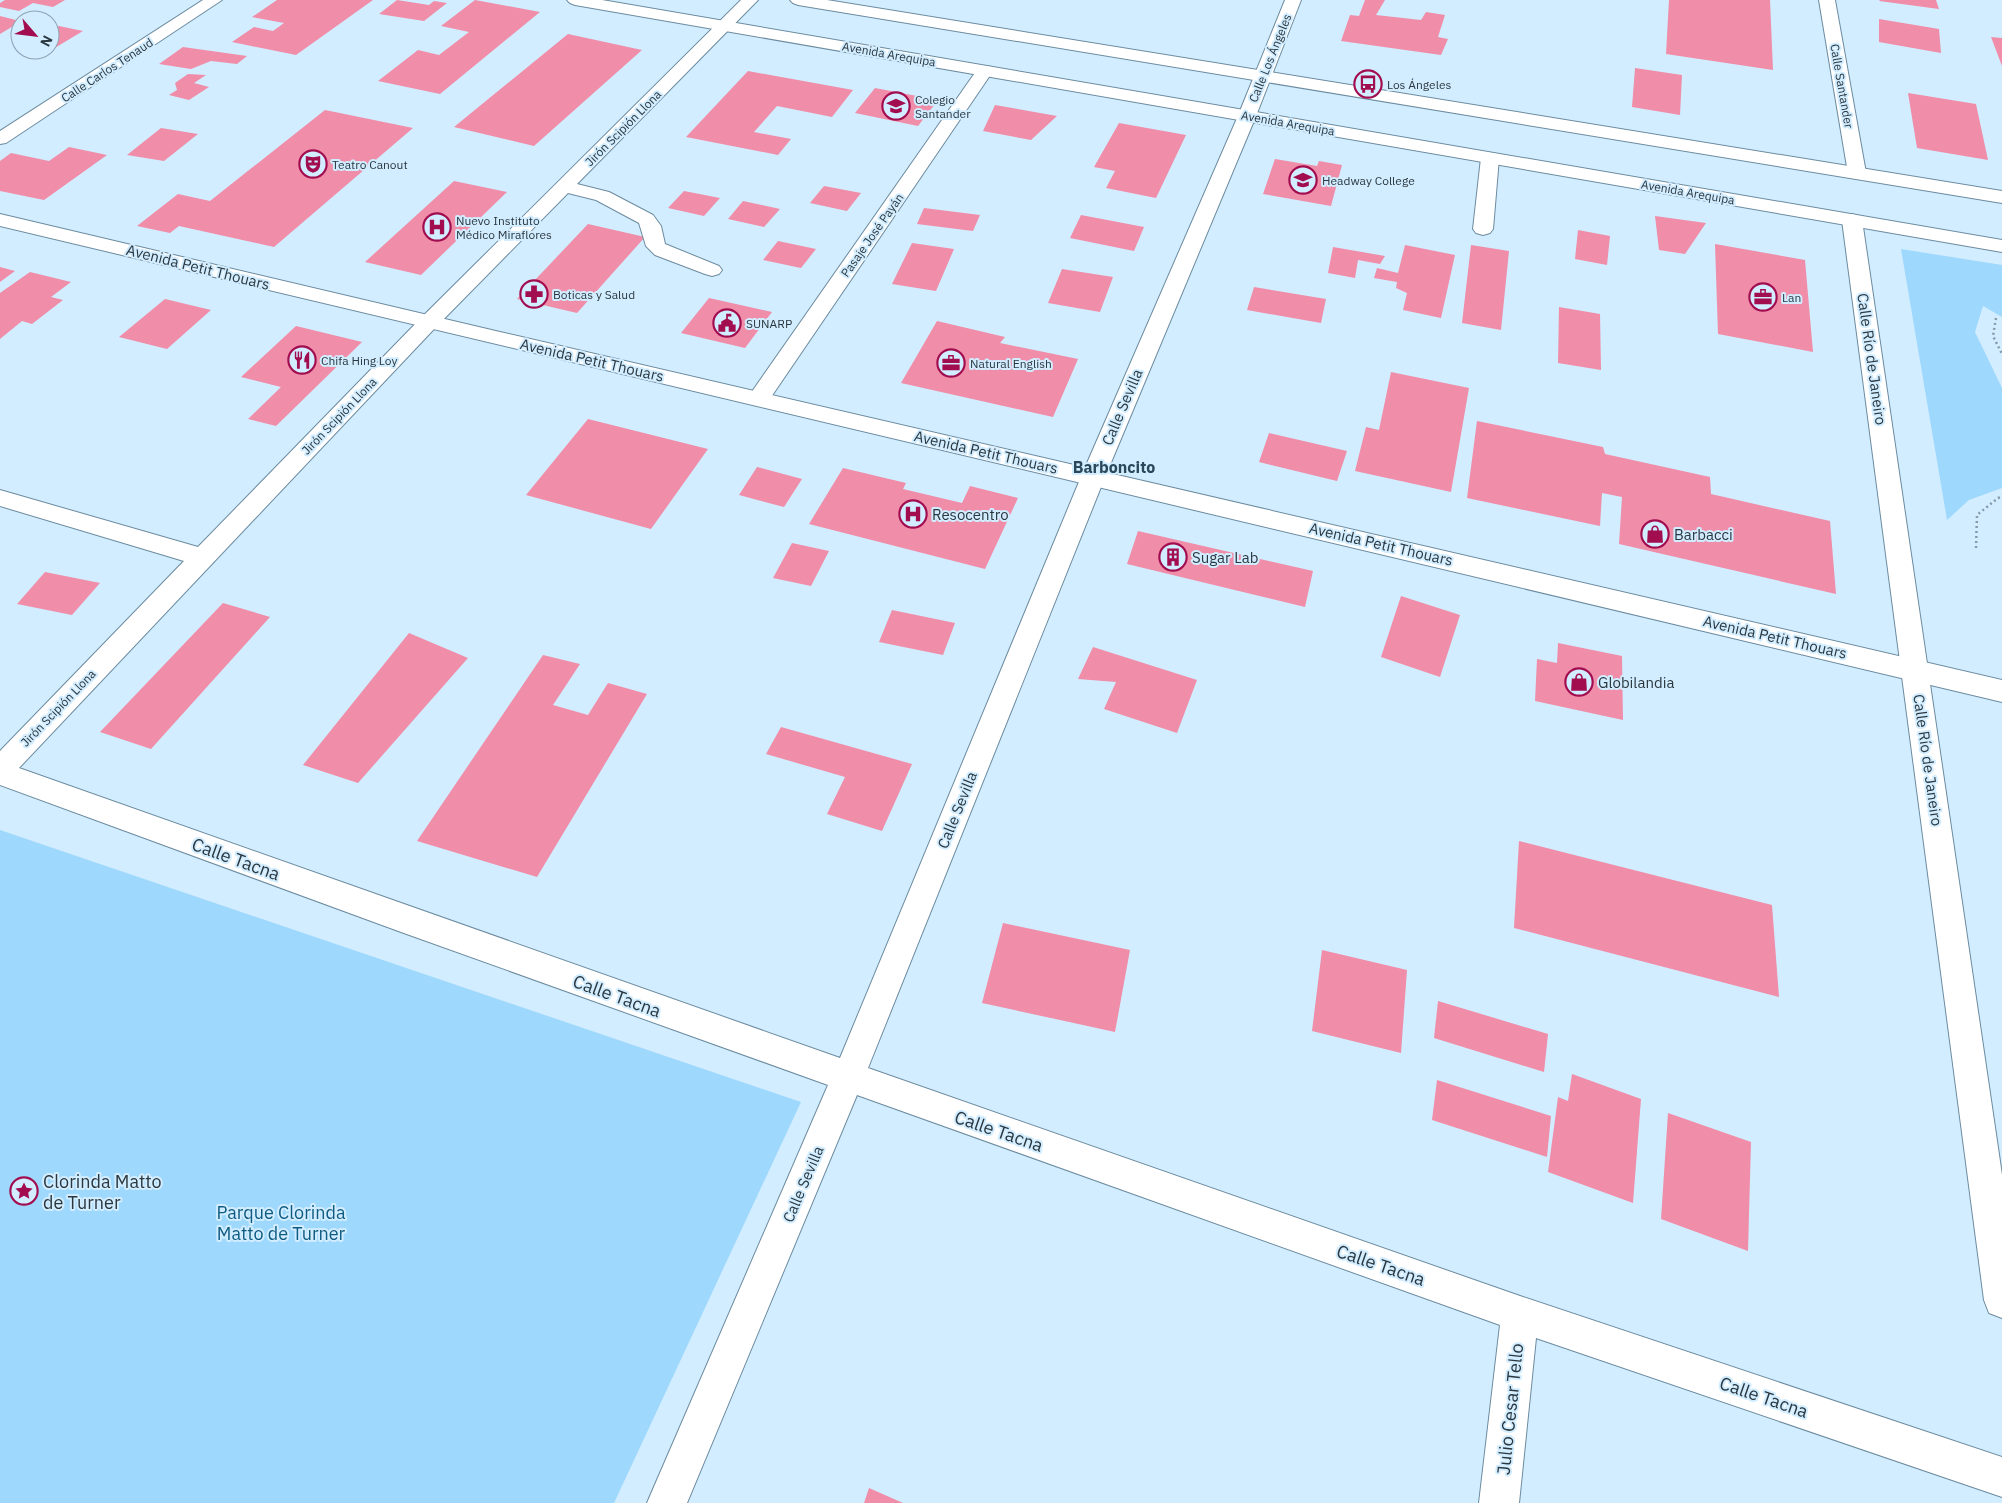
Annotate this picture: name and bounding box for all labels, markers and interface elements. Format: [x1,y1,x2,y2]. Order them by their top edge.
north arrow [10,10,60,60]
street label: Calle Los Ángeles [1245,11,1295,104]
text: N [36,32,57,50]
street label: Calle Carlos Tenaud [58,35,156,105]
street label: Avenida Arequipa [841,38,937,70]
street label: Calle Santander [1827,43,1857,130]
bus stop icon: Los Ángeles [1353,69,1383,99]
place label: Los Ángeles [1387,77,1452,92]
street label: Jirón Scipión Llona [582,86,665,169]
school or university icon: Colegio Santander [881,91,911,121]
place label: Colegio Santander [915,92,971,121]
street label: Avenida Arequipa [1240,107,1336,139]
theatre icon: Teatro Canout [298,149,328,179]
place label: Teatro Canout [332,157,408,172]
school or university icon: Headway College [1288,165,1318,195]
place label: Headway College [1322,173,1415,188]
street label: Avenida Arequipa [1640,176,1736,208]
street label: Pasaje José Payán [837,190,907,280]
hospital icon: Nuevo Instituto Médico Miraflores [422,212,452,242]
place label: Nuevo Instituto Médico Miraflores [456,213,552,242]
street label: Avenida Petit Thouars [124,240,272,294]
pharmacy icon: Boticas y Salud [519,279,549,309]
office icon: Lan [1748,282,1778,312]
place label: Boticas y Salud [553,287,635,302]
place label: Lan [1782,290,1801,305]
street label: Calle Río de Janeiro [1853,292,1891,426]
public building icon: SUNARP [712,308,742,338]
place label: SUNARP [746,316,792,331]
street label: Avenida Petit Thouars [518,334,666,386]
restaurant icon: Chifa Hing Loy [287,345,317,375]
office icon: Natural English [936,348,966,378]
place label: Chifa Hing Loy [321,353,397,368]
place label: Natural English [970,356,1052,371]
street label: Calle Sevilla [1097,366,1147,448]
street label: Jirón Scipión Llona [298,374,380,458]
street label: Avenida Petit Thouars [912,426,1060,478]
district label: Barboncito [1073,457,1155,477]
hospital icon: Resocentro [898,499,928,529]
place label: Resocentro [932,505,1009,524]
street label: Avenida Petit Thouars [1307,518,1455,570]
shop icon: Barbacci [1640,519,1670,549]
place label: Barbacci [1674,525,1733,544]
building icon: Sugar Lab [1158,542,1188,572]
place label: Sugar Lab [1192,548,1258,567]
street label: Avenida Petit Thouars [1701,611,1849,663]
street label: Jirón Scipión Llona [17,666,99,750]
shop icon: Globilandia [1564,667,1594,697]
place label: Globilandia [1598,673,1674,692]
street label: Calle Río de Janeiro [1909,693,1947,827]
street label: Calle Sevilla [933,769,981,851]
street label: Calle Tacna [189,832,284,886]
street label: Calle Tacna [570,969,665,1023]
street label: Calle Tacna [952,1105,1047,1157]
street label: Calle Sevilla [778,1143,828,1225]
place label: Clorinda Matto de Turner [43,1170,162,1214]
place icon: Clorinda Matto de Turner [9,1176,39,1206]
park label: Parque Clorinda Matto de Turner [216,1201,346,1245]
street label: Calle Tacna [1334,1239,1429,1291]
street label: Julio Cesar Tello [1492,1342,1528,1476]
street label: Calle Tacna [1717,1371,1812,1423]

